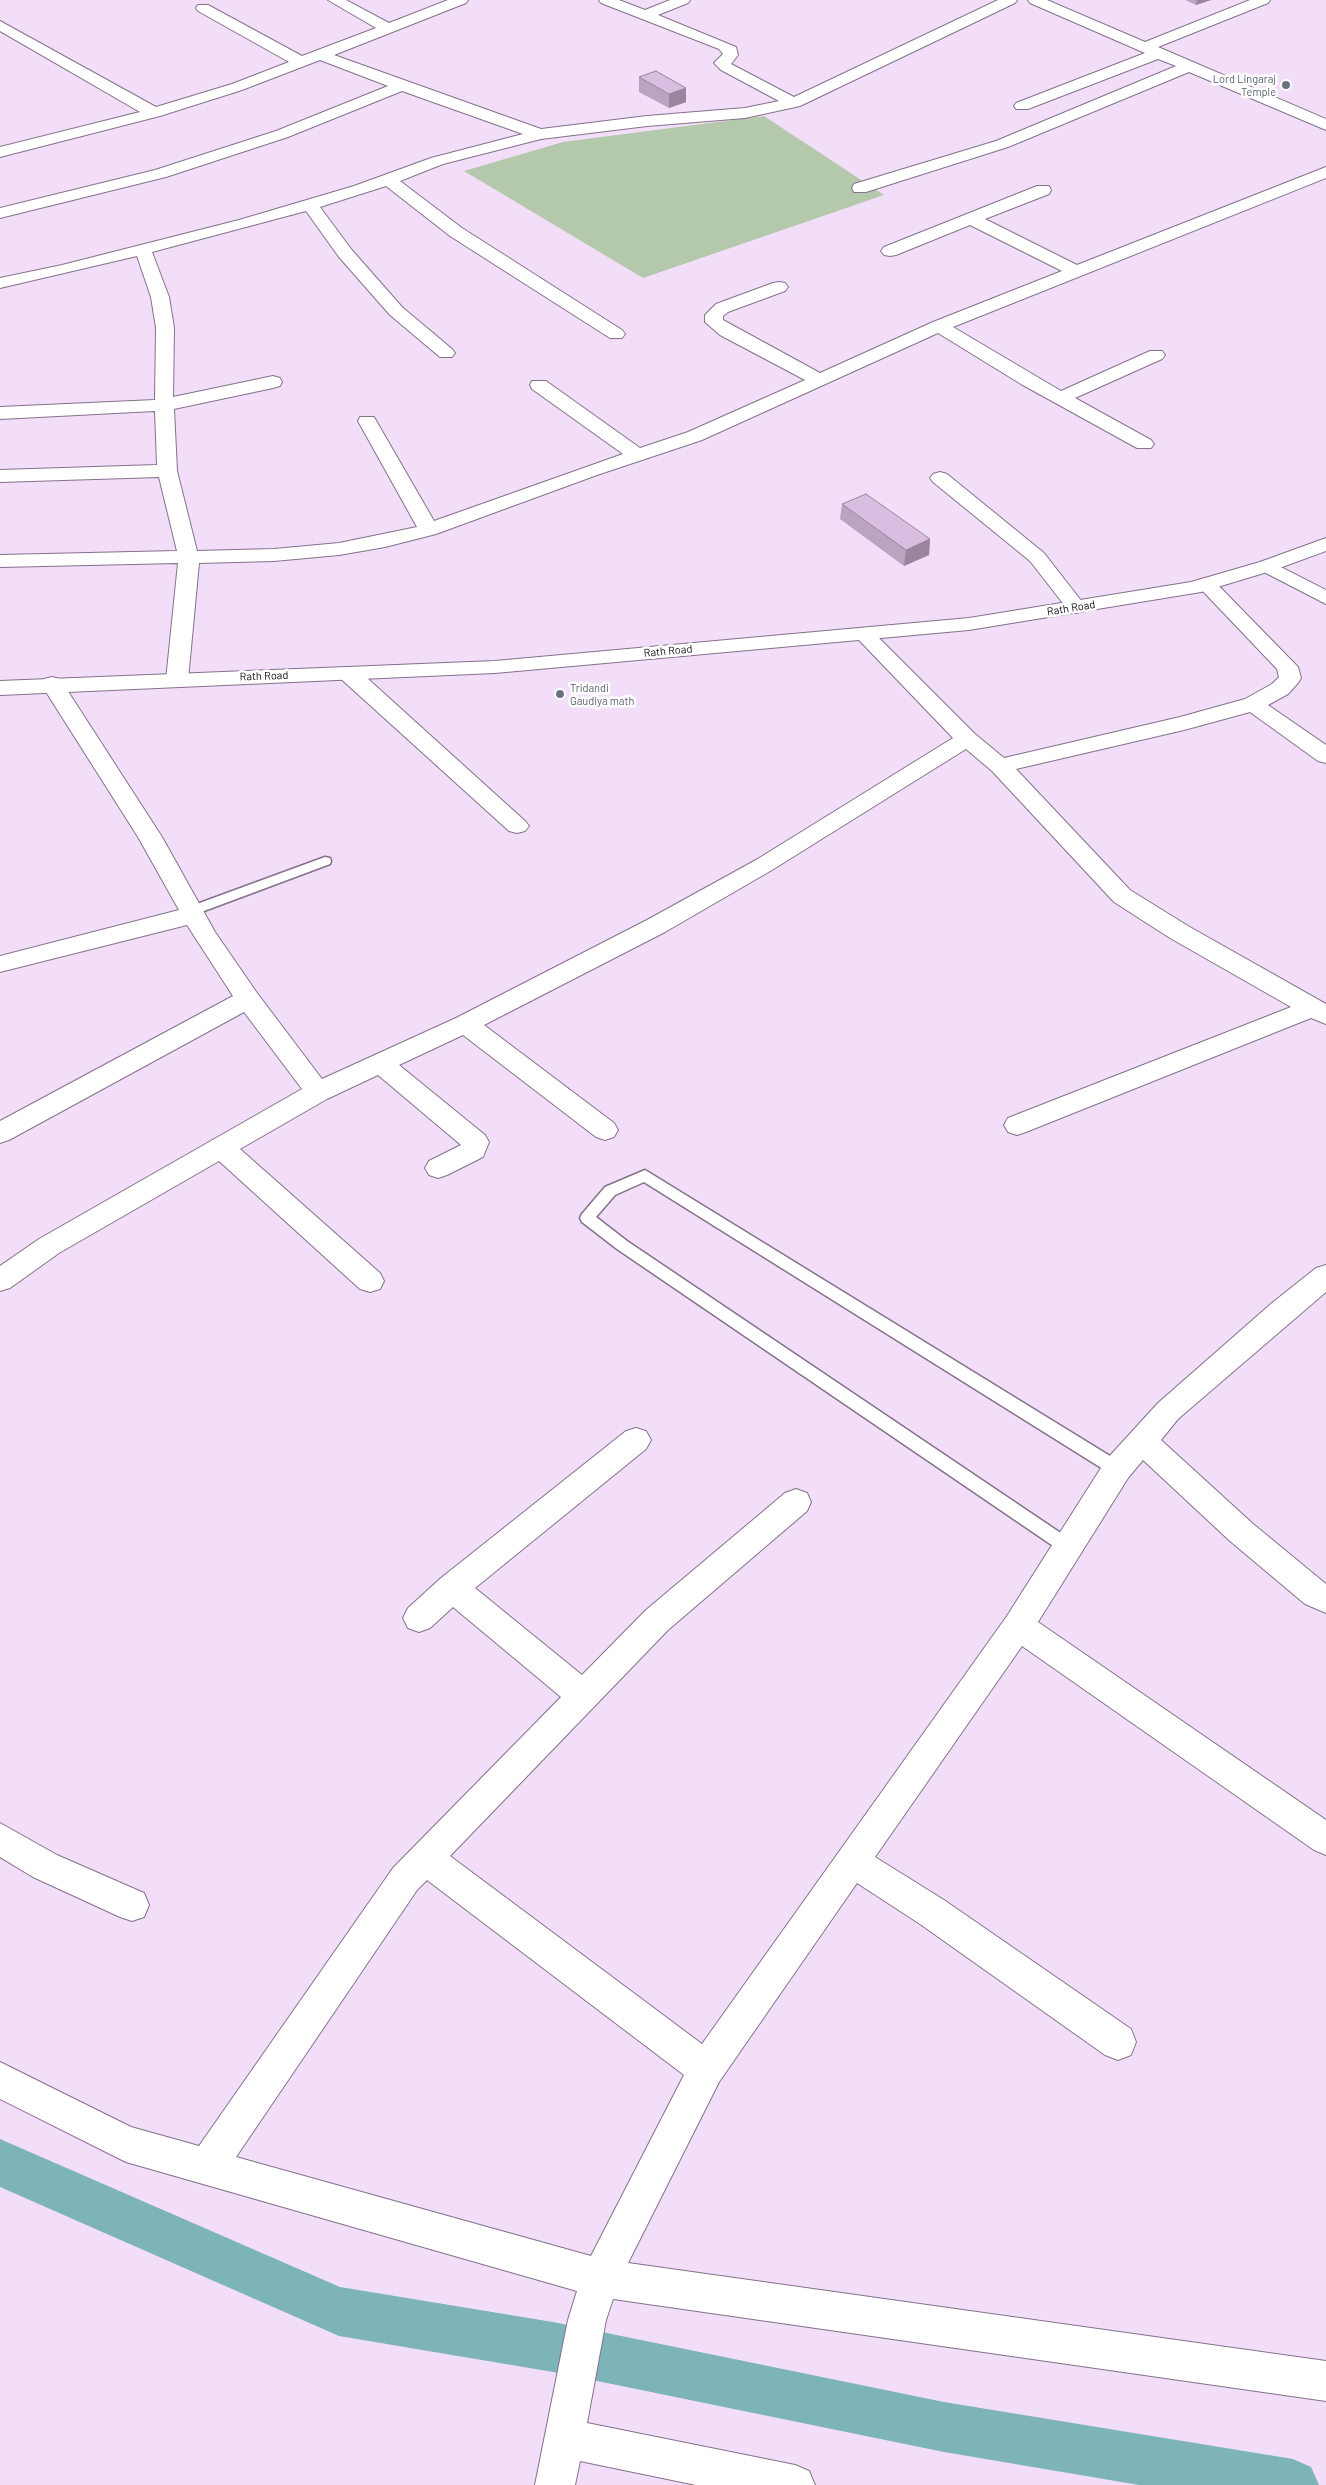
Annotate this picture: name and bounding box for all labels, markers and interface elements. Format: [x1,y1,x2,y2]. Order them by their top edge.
place label: Lord Lingaraj Temple [1213,72,1276,98]
marker: Lord Lingaraj Temple [1280,79,1292,91]
street label: Rath Road [1046,598,1096,618]
street label: Rath Road [643,642,693,660]
street label: Rath Road [239,669,289,683]
place label: Tridandi Gaudiya math [570,681,634,707]
marker: Tridandi Gaudiya math [554,688,566,700]

